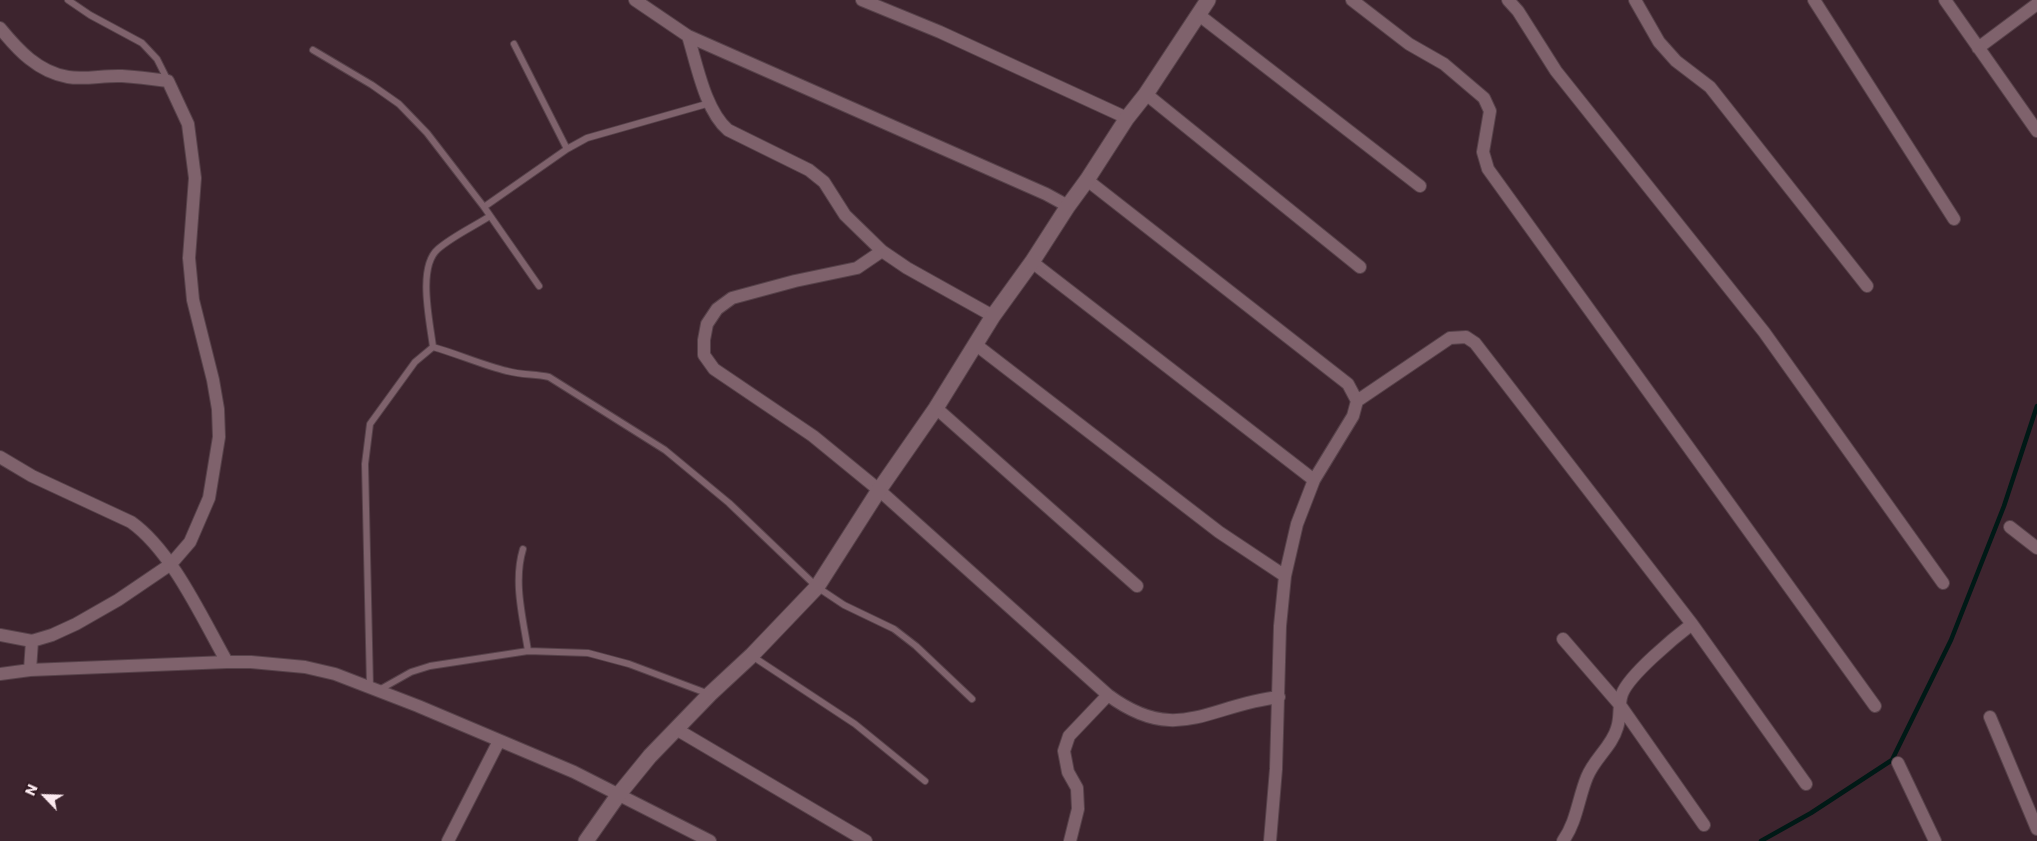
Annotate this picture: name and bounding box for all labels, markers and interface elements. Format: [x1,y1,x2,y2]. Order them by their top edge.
north arrow [20,771,70,821]
text: N [20,781,43,799]

